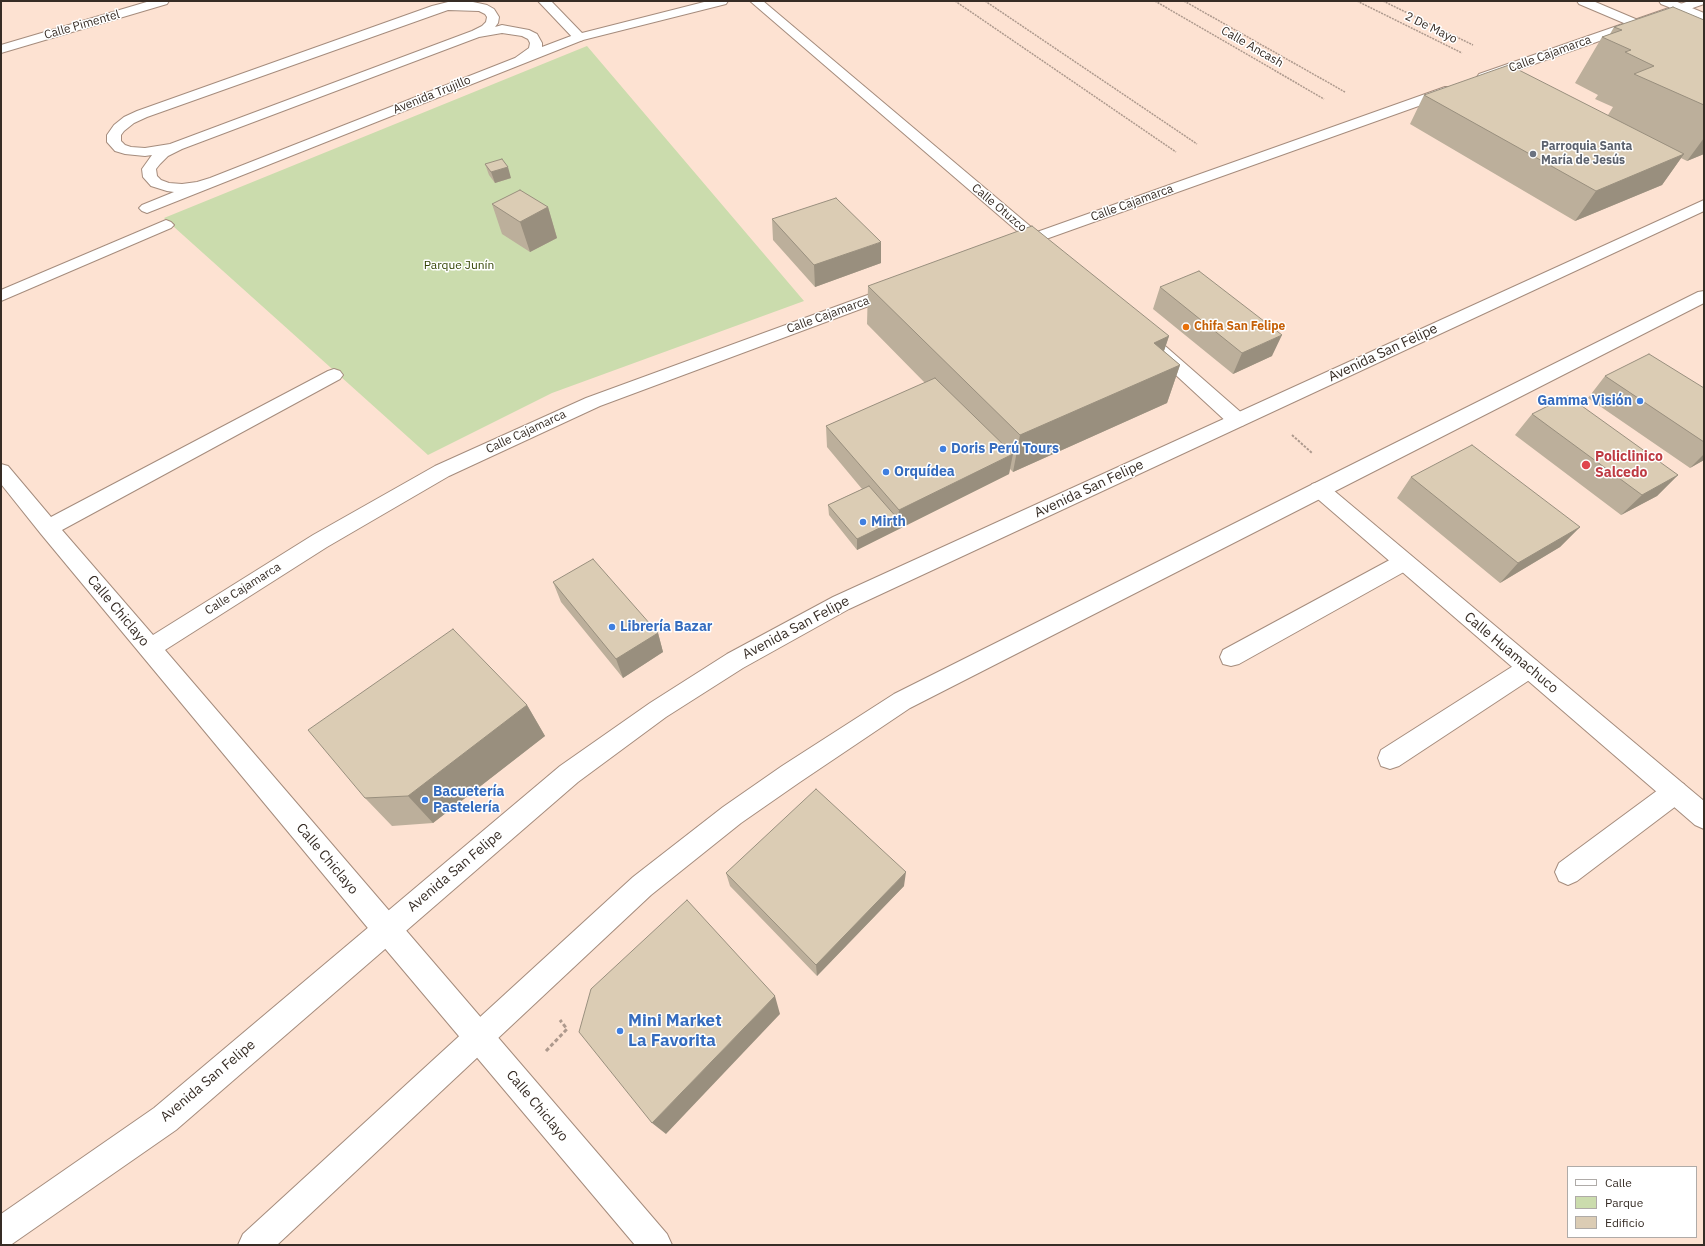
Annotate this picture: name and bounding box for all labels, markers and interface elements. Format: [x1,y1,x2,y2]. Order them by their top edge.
street label: Calle Pimentel [43,7,121,43]
street label: 2 De Mayo [1403,9,1459,47]
street label: Calle Ancash [1218,23,1286,71]
street label: Calle Cajamarca [1507,32,1593,76]
street label: Avenida Trujillo [391,73,473,117]
place label: Parroquia Santa María de Jesús [1541,140,1632,168]
marker: Parroquia Santa María de Jesús [1528,149,1538,159]
street label: Calle Otuzco [969,181,1029,235]
street label: Calle Cajamarca [1089,181,1175,225]
park label: Parque Junín [424,259,494,273]
street label: Calle Cajamarca [785,293,871,337]
place label: Chifa San Felipe [1194,320,1285,334]
street label: Avenida San Felipe [1326,320,1440,386]
marker: Chifa San Felipe [1181,322,1191,332]
place label: Gamma Visión [1537,393,1632,409]
marker: Gamma Visión [1635,396,1645,406]
street label: Calle Cajamarca [484,407,568,457]
place label: Doris Perú Tours [951,441,1059,457]
marker: Doris Perú Tours [938,444,948,454]
place label: Policlinico Salcedo [1595,449,1663,482]
street label: Avenida San Felipe [1032,456,1146,522]
marker: Policlinico Salcedo [1580,459,1592,471]
place label: Orquídea [894,464,955,480]
marker: Orquídea [881,467,891,477]
place label: Mirth [871,514,906,530]
marker: Mirth [858,517,868,527]
street label: Calle Cajamarca [202,560,284,618]
street label: Calle Chiclayo [83,572,153,650]
street label: Avenida San Felipe [740,593,852,663]
street label: Calle Huamachuco [1461,609,1561,697]
place label: Librería Bazar [620,619,712,635]
marker: Librería Bazar [607,622,617,632]
place label: Bacuetería Pastelería [433,784,505,816]
marker: Bacuetería Pastelería [420,795,430,805]
street label: Calle Chiclayo [292,820,362,898]
street label: Avenida San Felipe [404,826,506,916]
place label: Mini Market La Favorita [628,1011,722,1051]
marker: Mini Market La Favorita [615,1026,625,1036]
street label: Avenida San Felipe [157,1036,259,1126]
street label: Calle Chiclayo [502,1067,572,1145]
legend [1567,1166,1697,1238]
text: Calle [1605,1175,1632,1190]
text: Parque [1605,1195,1643,1210]
text: Edificio [1605,1215,1644,1230]

